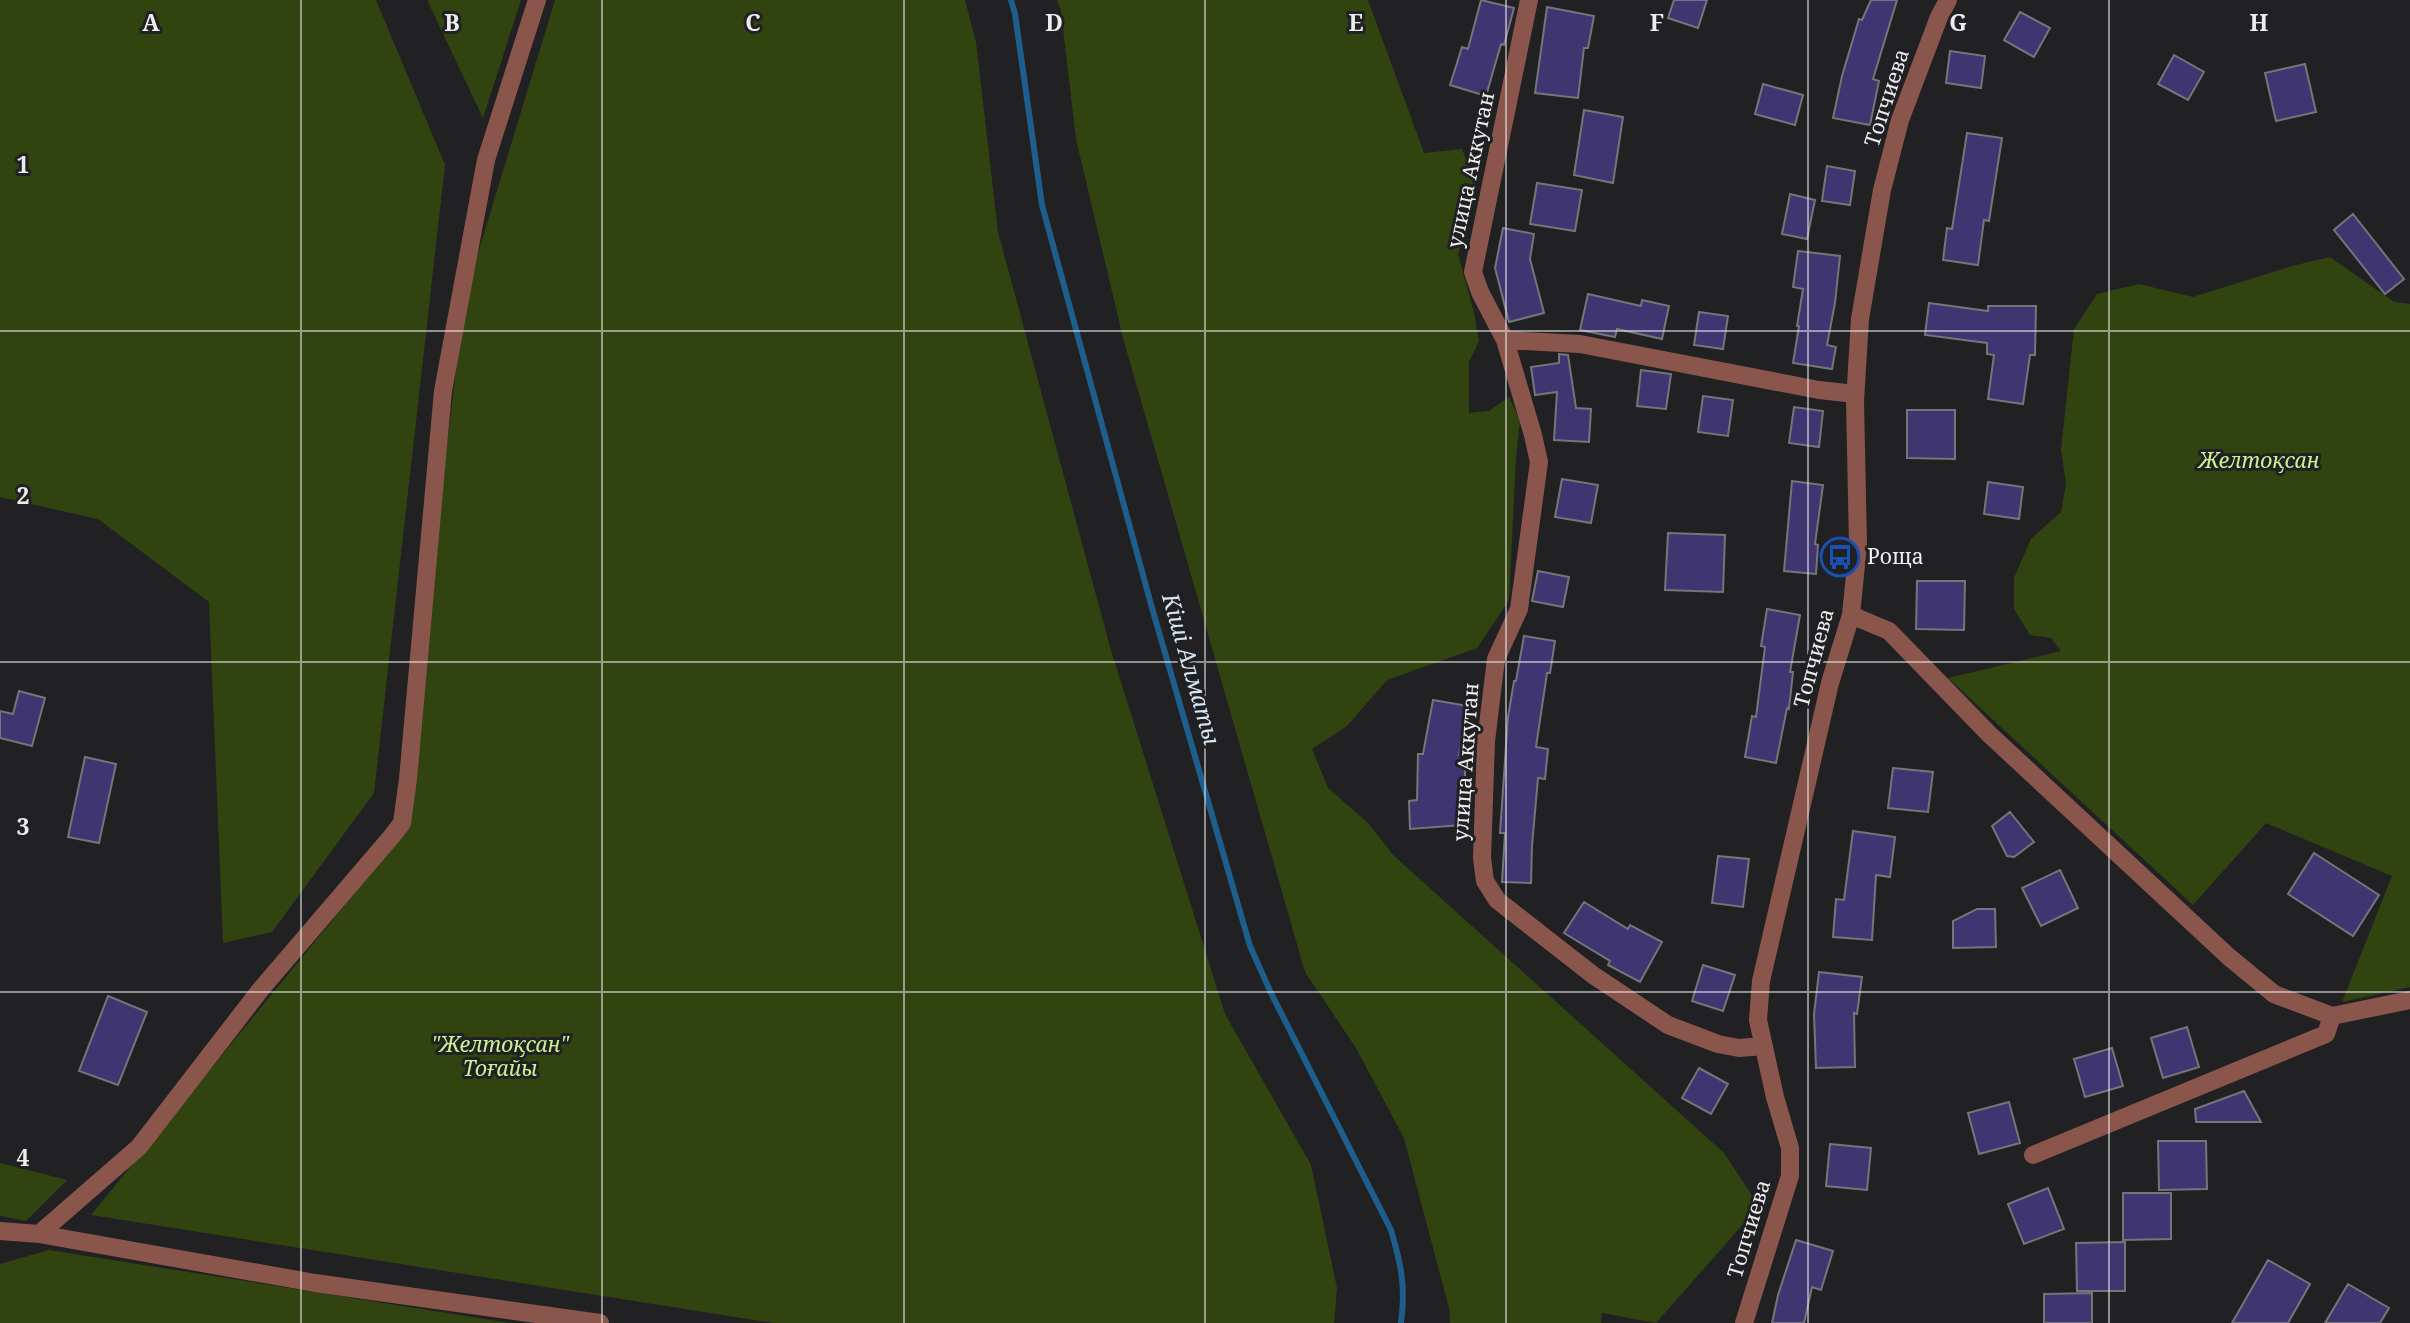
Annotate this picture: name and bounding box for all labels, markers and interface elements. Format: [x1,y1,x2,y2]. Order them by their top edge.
text: A [142,6,160,38]
text: B [444,6,460,38]
text: C [745,6,761,38]
text: D [1045,6,1063,38]
text: E [1348,6,1364,38]
text: F [1650,6,1664,38]
text: G [1949,6,1967,38]
text: H [2250,6,2269,38]
street label: Топчиева [1857,45,1915,150]
street label: улица Аккутан [1440,89,1500,251]
text: 1 [17,148,30,180]
park label: Желтоқсан [2197,446,2320,474]
text: 2 [17,479,30,511]
bus stop icon: Роща [1819,536,1861,578]
place label: Роща [1867,542,1924,570]
water label: Кіші Алматы [1155,588,1229,749]
street label: Топчиева [1786,605,1840,710]
street label: улица Аккутан [1445,682,1485,842]
text: 3 [17,810,30,842]
park label: "Желтоқсан" Тоғайы [431,1030,570,1082]
text: 4 [17,1141,30,1173]
street label: Топчиева [1720,1176,1776,1281]

